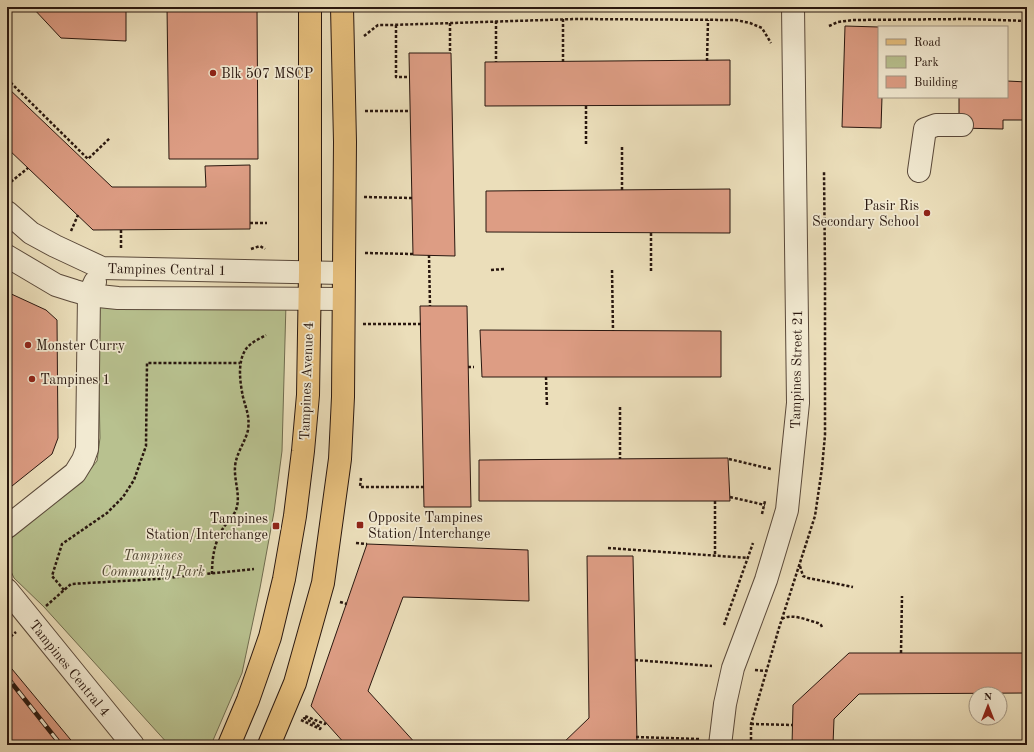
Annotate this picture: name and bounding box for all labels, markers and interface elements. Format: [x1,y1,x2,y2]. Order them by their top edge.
legend [878,26,1008,98]
text: Road [914,37,941,49]
text: Park [914,57,939,69]
place label: Blk 507 MSCP [221,67,313,81]
marker: Blk 507 MSCP [208,68,218,78]
text: Building [914,77,958,89]
place label: Pasir Ris Secondary School [812,199,919,229]
marker: Pasir Ris Secondary School [922,208,932,218]
street label: Tampines Central 1 [107,262,227,278]
street label: Tampines Street 21 [789,309,805,429]
street label: Tampines Avenue 4 [298,321,316,441]
place label: Monster Curry [36,339,126,353]
marker: Monster Curry [23,340,33,350]
place label: Tampines 1 [40,373,110,387]
marker: Tampines 1 [27,374,37,384]
place label: Opposite Tampines Station/Interchange [368,511,490,541]
place label: Tampines Station/Interchange [146,512,268,542]
marker: Opposite Tampines Station/Interchange [355,520,365,530]
marker: Tampines Station/Interchange [271,521,281,531]
park label: Tampines Community Park [101,549,205,580]
street label: Tampines Central 4 [26,618,112,719]
north arrow [968,686,1008,726]
text: N [984,692,993,703]

